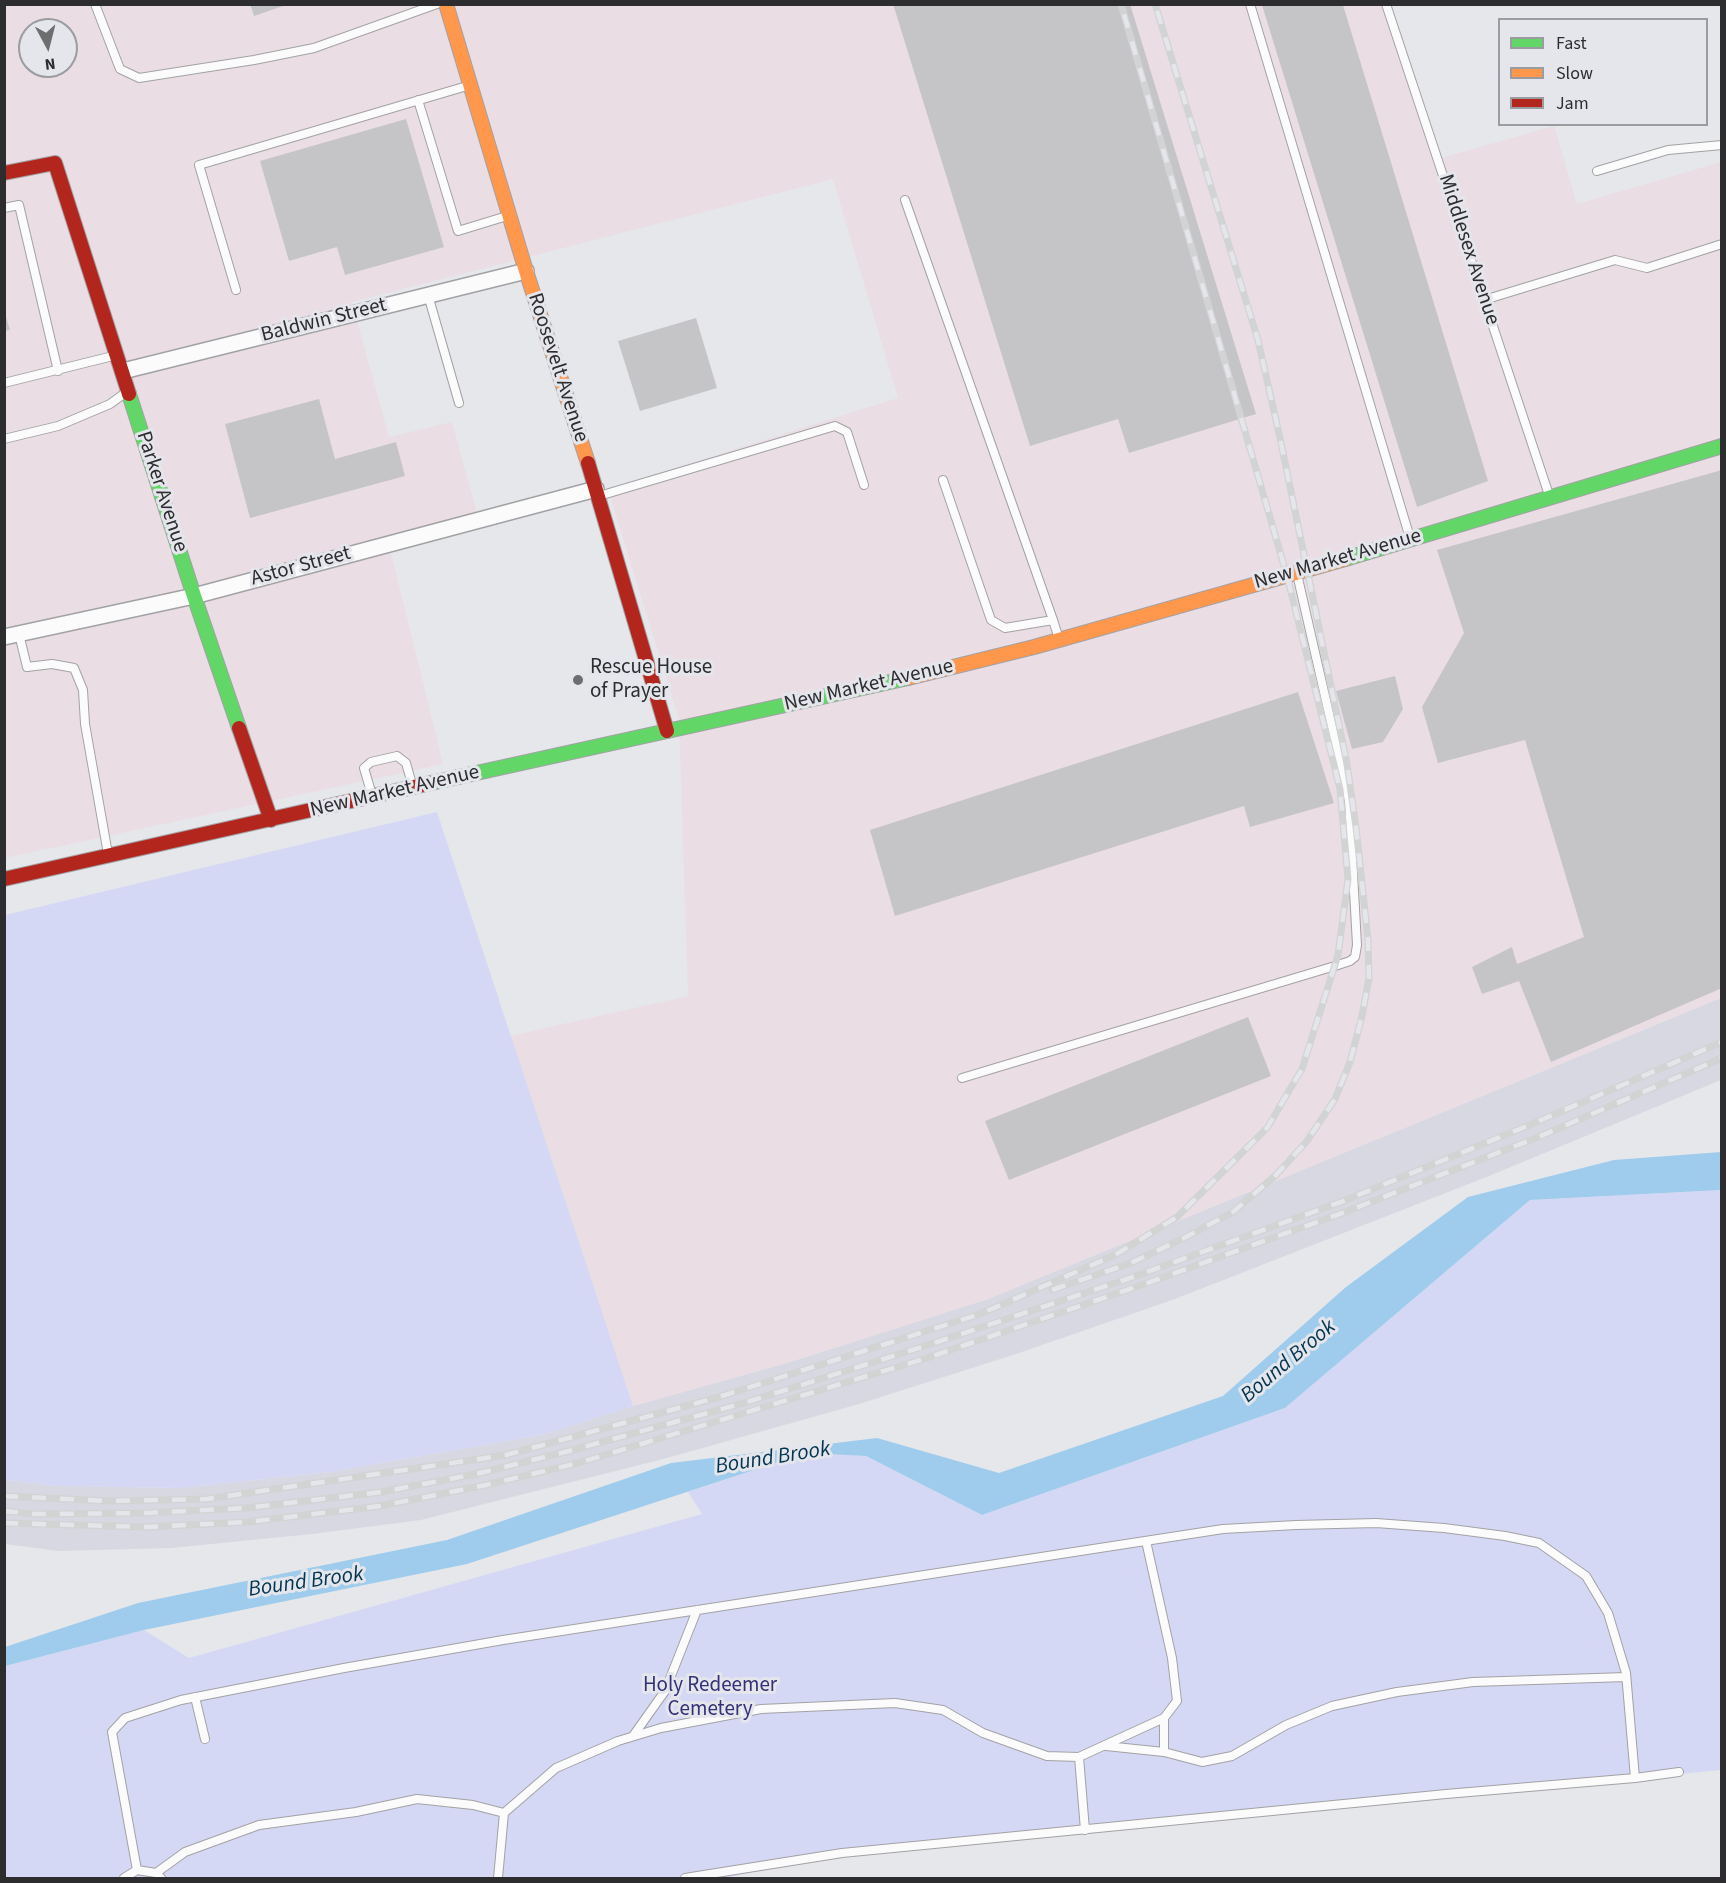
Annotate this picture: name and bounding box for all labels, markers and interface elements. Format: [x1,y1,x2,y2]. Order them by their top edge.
north arrow [18,18,78,78]
legend [1498,18,1708,126]
text: Fast [1556,31,1587,56]
text: N [43,52,57,75]
text: Slow [1556,61,1593,86]
text: Jam [1556,91,1589,116]
street label: Middlesex Avenue [1432,172,1504,328]
street label: Roosevelt Avenue [521,290,593,446]
street label: Baldwin Street [259,293,389,349]
street label: Parker Avenue [130,428,192,556]
street label: New Market Avenue [1251,524,1425,596]
street label: Astor Street [248,542,354,592]
street label: New Market Avenue [782,654,956,718]
place label: Rescue House of Prayer [590,655,712,705]
marker: Rescue House of Prayer [571,673,585,687]
street label: New Market Avenue [308,760,482,824]
water label: Bound Brook [1236,1315,1342,1409]
water label: Bound Brook [714,1437,832,1481]
water label: Bound Brook [247,1562,365,1604]
park label: Holy Redeemer Cemetery [643,1673,777,1723]

